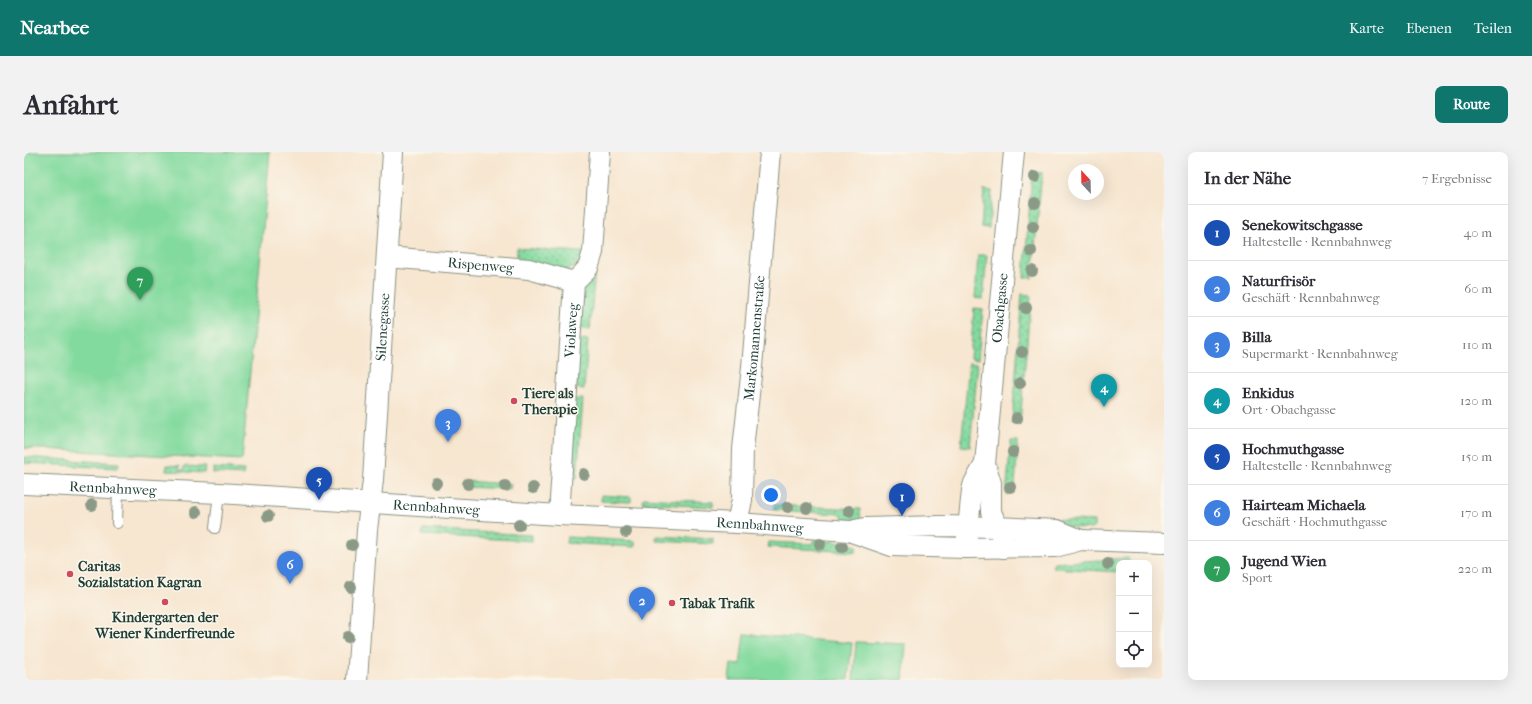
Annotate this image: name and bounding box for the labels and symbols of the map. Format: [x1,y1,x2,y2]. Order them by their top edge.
north arrow [1068,164,1104,200]
street label: Rispenweg [447,254,515,277]
pin: 7 [127,267,153,300]
street label: Obachgasse [988,272,1012,344]
street label: Markomannenstraße [740,275,769,402]
street label: Silenegasse [372,292,393,362]
street label: Violaweg [561,302,582,359]
pin: 4 [1091,374,1117,407]
place label: Tiere als Therapie [521,385,577,418]
marker: Tiere als Therapie [509,396,519,406]
pin: 3 [435,409,461,442]
pin: 5 [306,467,332,500]
street label: Rennbahnweg [69,478,157,499]
pin: 1 [889,483,915,516]
your location [761,485,781,505]
street label: Rennbahnweg [392,496,481,519]
street label: Rennbahnweg [716,514,804,537]
pin: 6 [277,551,303,584]
place label: Caritas Sozialstation Kagran [78,558,203,591]
marker: Caritas Sozialstation Kagran [65,569,75,579]
pin: 2 [629,587,655,620]
place label: Tabak Trafik [679,595,755,612]
marker: Kindergarten der Wiener Kinderfreunde [160,597,170,607]
marker: Tabak Trafik [667,598,677,608]
place label: Kindergarten der Wiener Kinderfreunde [94,609,235,642]

